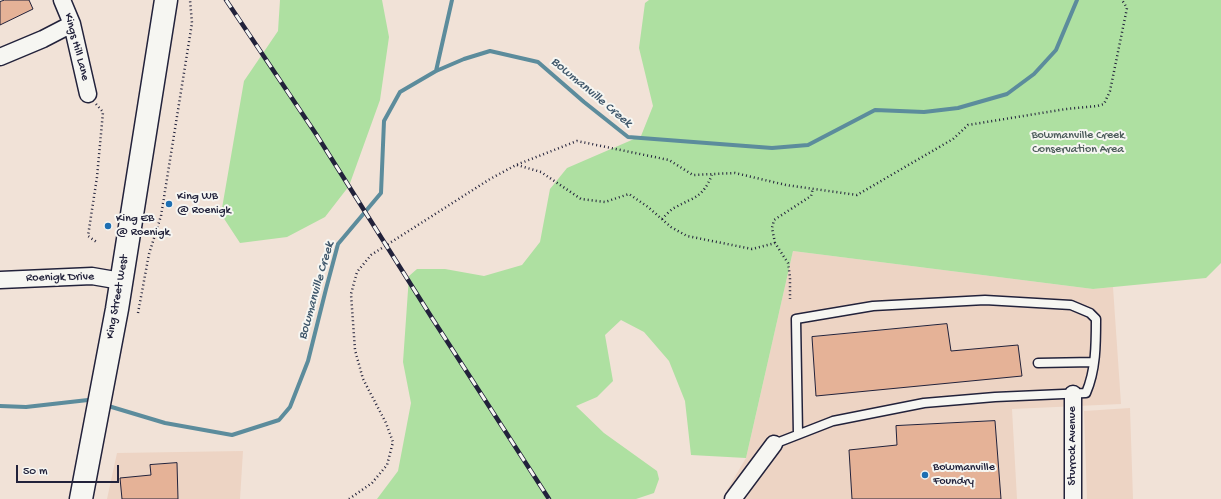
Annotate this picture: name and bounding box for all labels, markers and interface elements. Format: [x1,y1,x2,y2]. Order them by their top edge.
street label: Kings Hill Lane [60,12,92,82]
water label: Bowmanville Creek [547,55,635,131]
park label: Bowmanville Creek Conservation Area [1031,129,1125,157]
place label: King WB @ Roenigk [177,190,231,218]
marker: King WB @ Roenigk [164,199,174,209]
place label: King EB @ Roenigk [116,212,170,240]
marker: King EB @ Roenigk [103,221,113,231]
water label: Bowmanville Creek [296,240,338,342]
street label: King Street West [104,254,132,340]
street label: Roenigk Drive [26,270,94,286]
street label: Sturrock Avenue [1066,406,1080,486]
scale bar [18,457,121,483]
place label: Bowmanville Foundry [933,461,995,489]
text: 50 m [23,465,48,479]
marker: Bowmanville Foundry [920,470,930,480]

